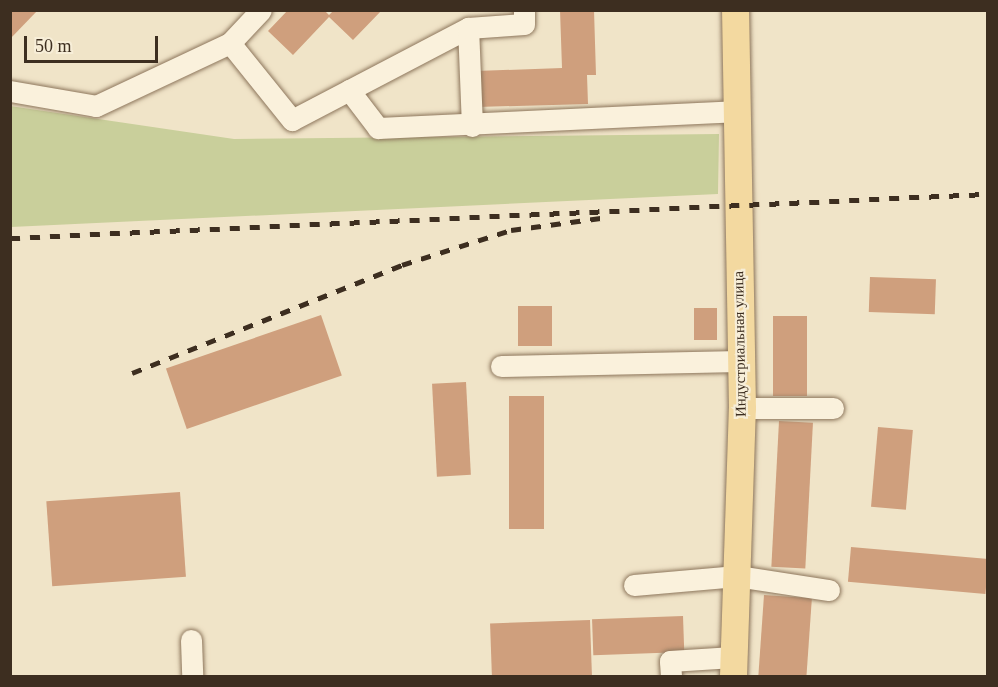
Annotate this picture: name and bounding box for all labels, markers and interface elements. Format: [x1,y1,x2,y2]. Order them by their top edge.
scale bar [27,24,160,62]
text: 50 m [35,36,72,56]
street label: Индустриальная улица [730,271,750,417]

